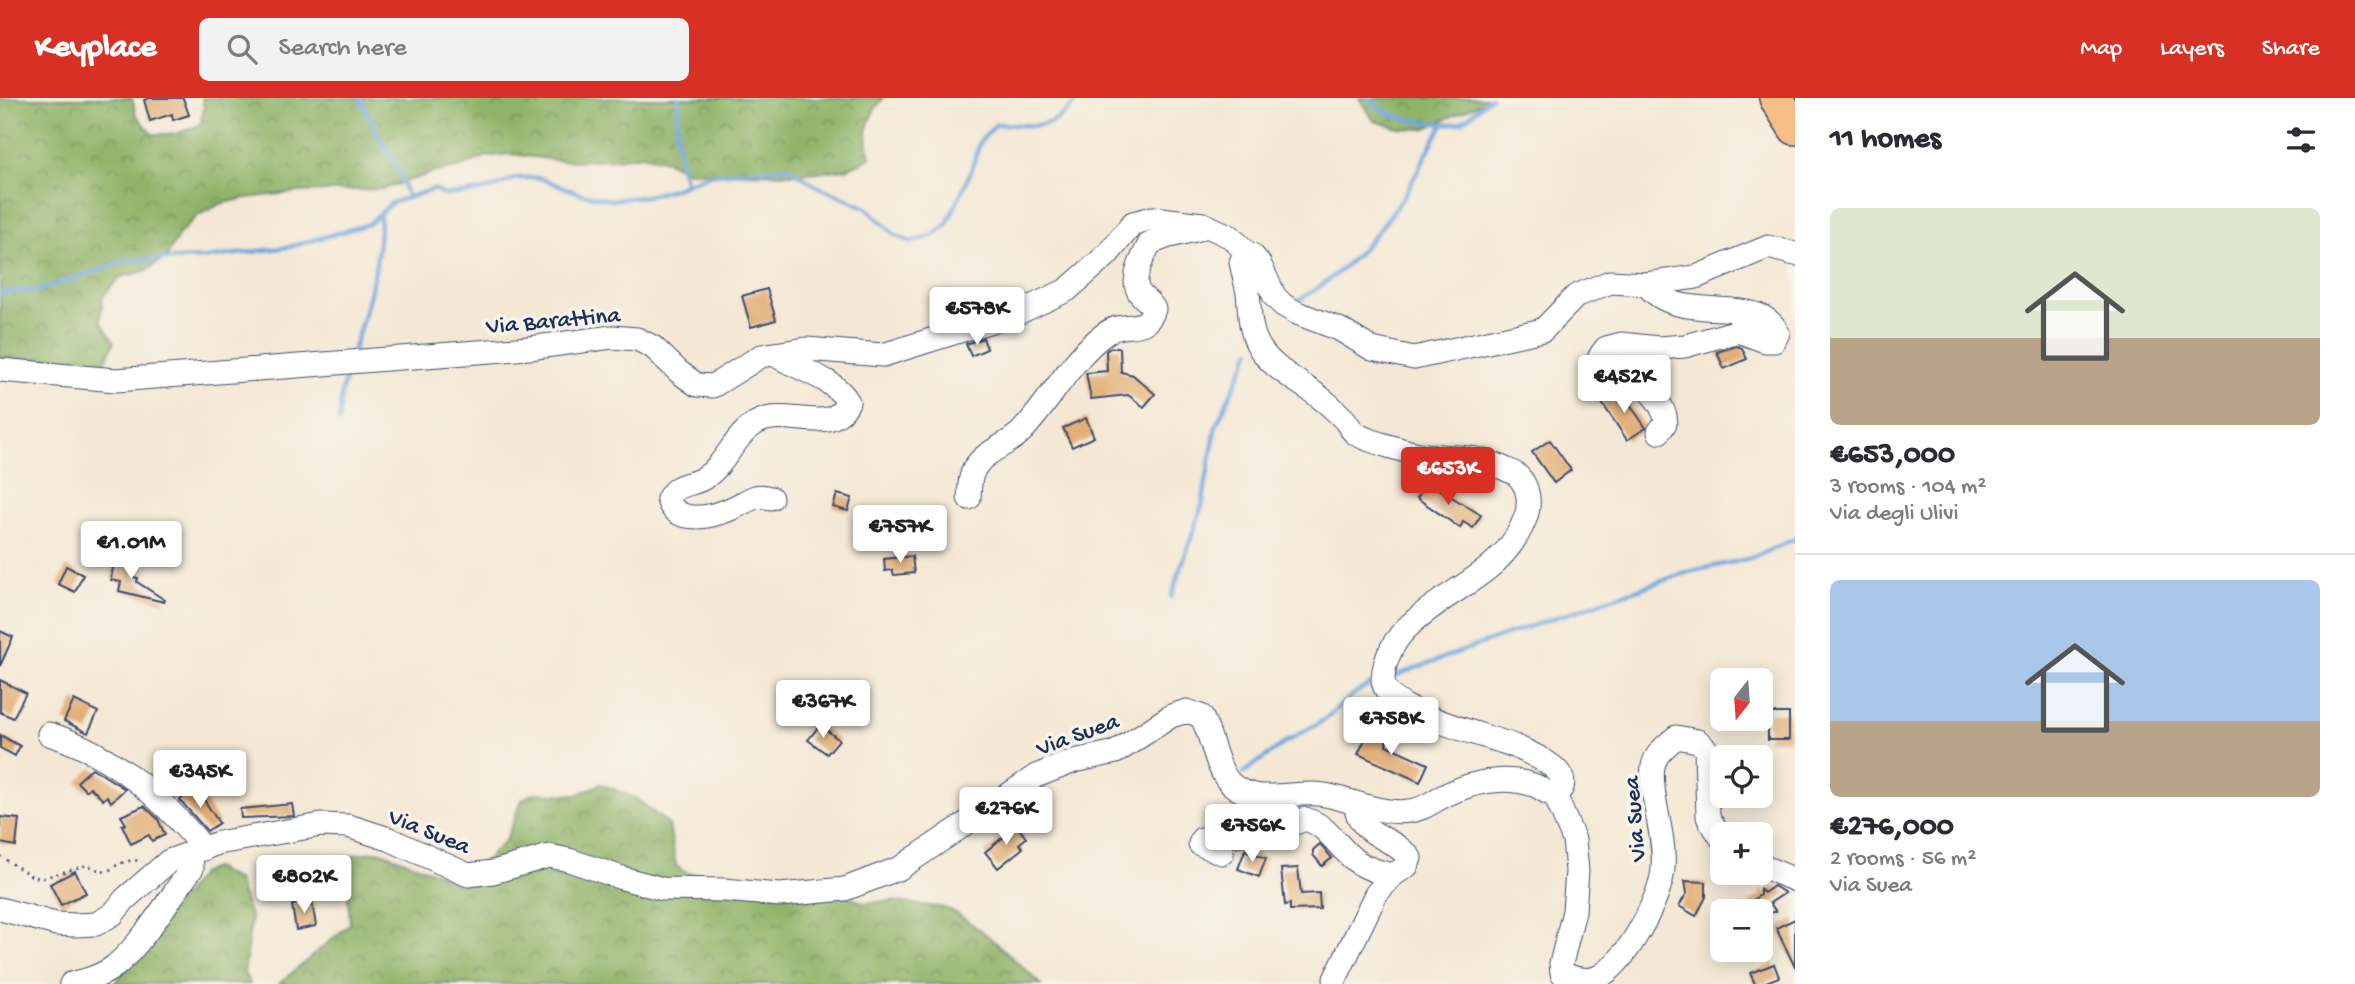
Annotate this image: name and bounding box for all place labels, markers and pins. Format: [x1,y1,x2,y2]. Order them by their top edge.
pin: €578K [928,288,1026,347]
pin: €452K [1575,356,1673,415]
pin: €653K [1399,448,1497,507]
pin: €757K [851,505,949,565]
pin: €1.01M [74,522,188,581]
pin: €367K [774,680,872,740]
pin: €758K [1342,698,1440,757]
pin: €345K [151,750,249,810]
pin: €276K [957,788,1055,847]
pin: €756K [1203,804,1301,864]
pin: €802K [255,856,353,915]

